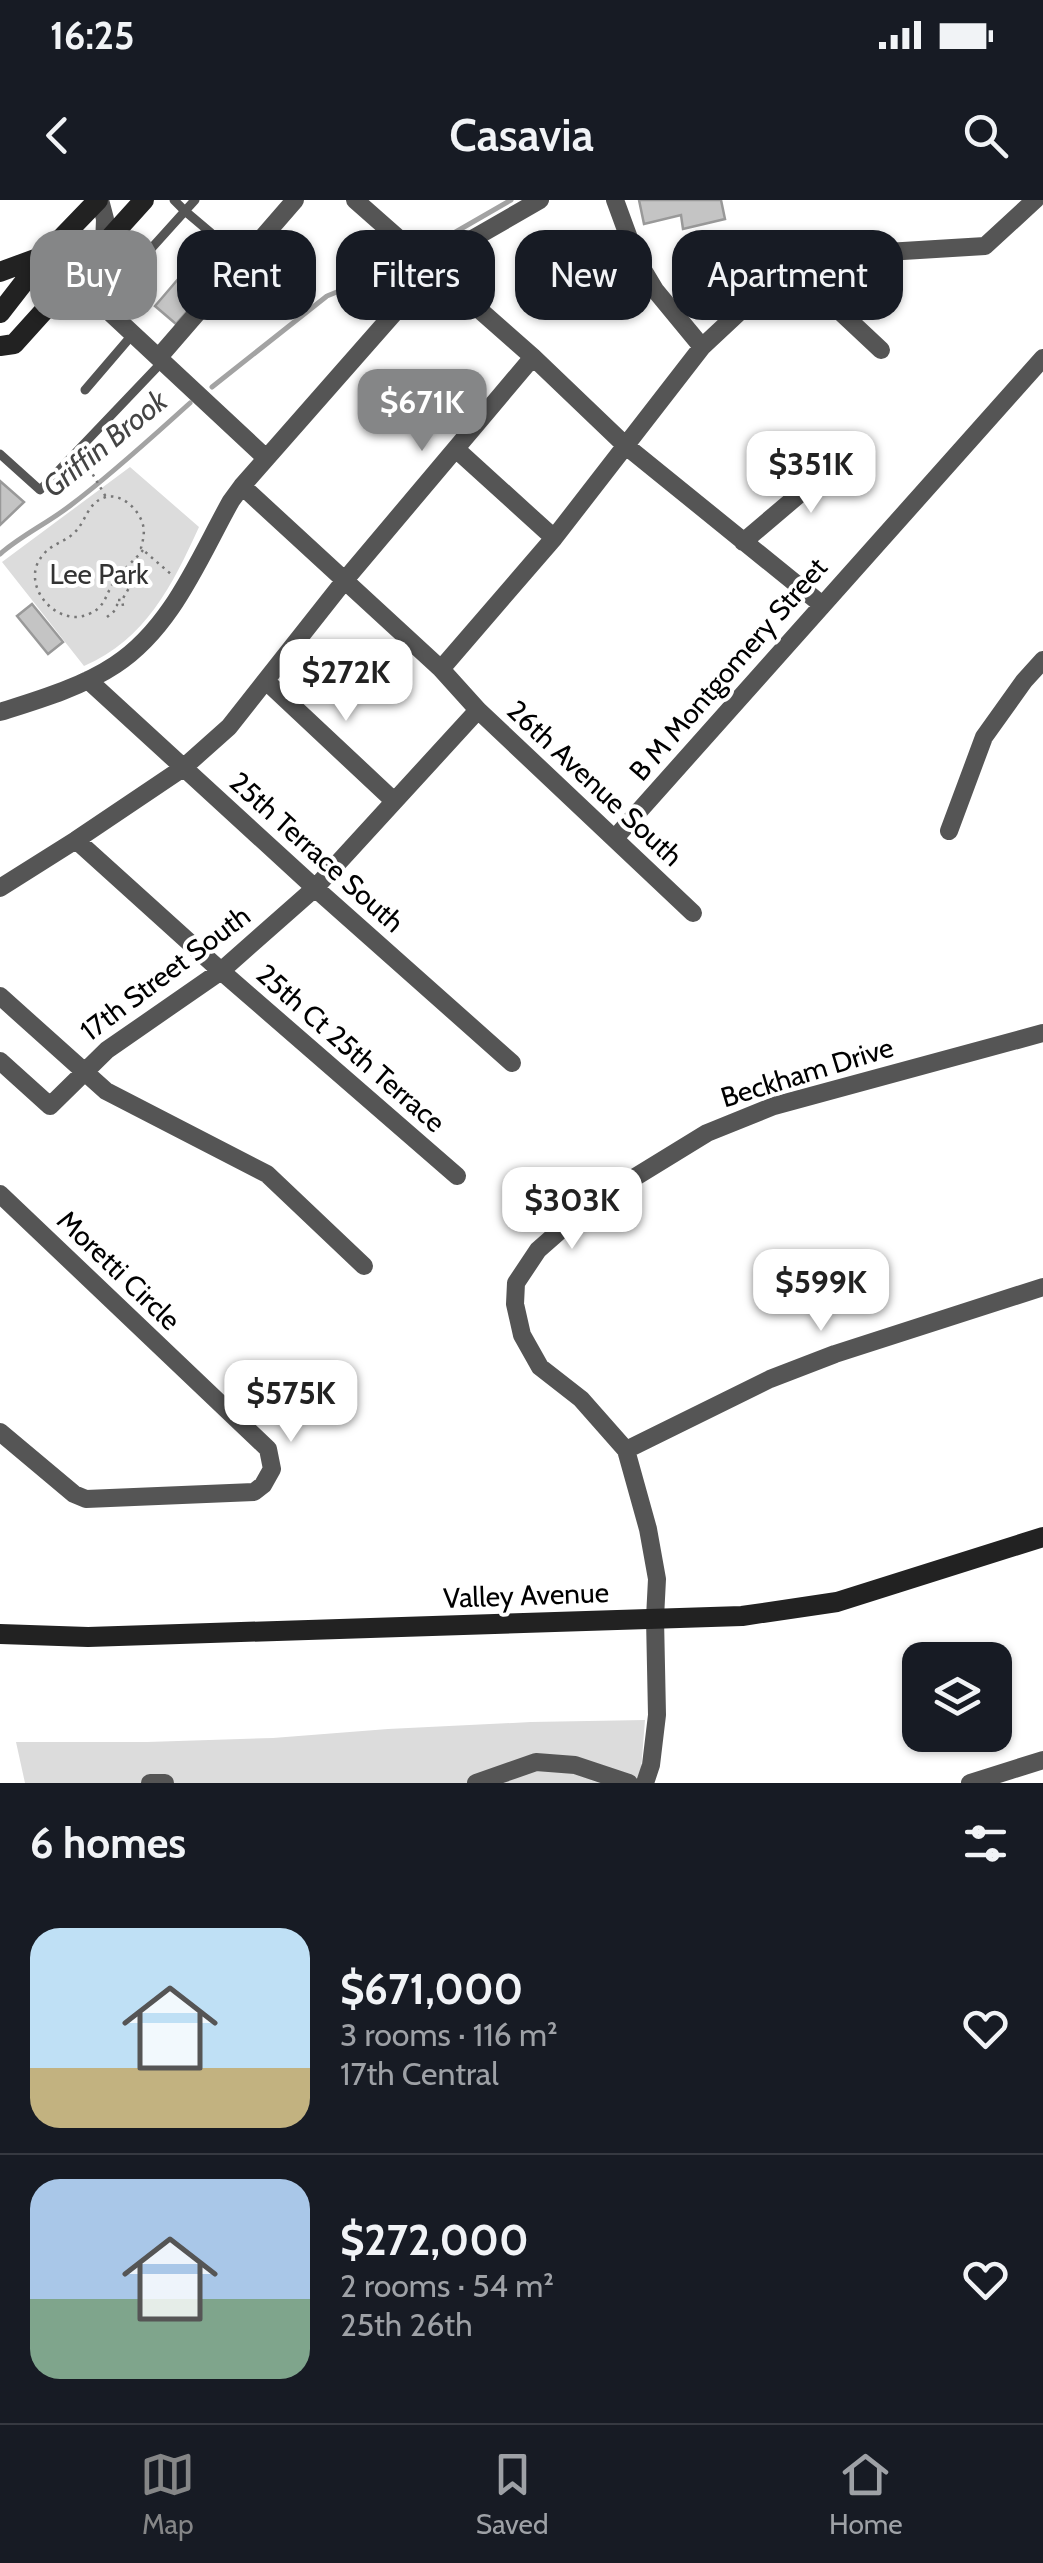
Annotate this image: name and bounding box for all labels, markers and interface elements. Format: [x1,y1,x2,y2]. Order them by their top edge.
text: 16:25 [50,12,134,59]
icon: back [30,108,85,163]
text: Casavia [449,108,594,162]
icon: search [958,108,1013,163]
chip: Buy [30,230,157,320]
chip: Rent [177,230,316,320]
chip: Filters [336,230,495,320]
chip: New [515,230,652,320]
chip: Apartment [672,230,903,320]
pin: $671K [352,369,492,454]
water label: Griffin Brook [35,381,175,505]
text: $671K [380,382,464,421]
pin: $351K [741,431,881,516]
text: $351K [769,444,853,483]
street label: B M Montgomery Street [622,551,834,787]
park label: Lee Park [49,557,149,591]
pin: $272K [276,639,416,724]
text: $272K [302,652,390,691]
street label: 26th Avenue South [500,693,690,873]
street label: 25th Terrace South [223,765,411,939]
street label: 17th Street South [74,898,256,1048]
street label: 25th Ct 25th Terrace [250,957,452,1139]
street label: Beckham Drive [717,1030,897,1114]
pin: $303K [502,1167,642,1252]
text: $303K [524,1180,620,1219]
street label: Moretti Circle [50,1203,188,1337]
pin: $599K [751,1249,891,1334]
text: $599K [775,1262,867,1301]
pin: $575K [221,1360,361,1445]
text: $575K [246,1373,336,1412]
street label: Valley Avenue [443,1575,609,1615]
map controls [902,1642,1012,1752]
button: layers [902,1642,1012,1752]
icon: filters [958,1816,1013,1871]
text: 6 homes [30,1817,186,1869]
text: $671,000 [340,1963,523,2015]
icon: home [110,1968,230,2088]
icon: heart [958,2001,1013,2056]
text: 3 rooms · 116 m² [340,2015,558,2054]
text: 17th Central [340,2054,499,2093]
text: $272,000 [340,2214,529,2266]
icon: home [110,2219,230,2339]
icon: heart [958,2252,1013,2307]
text: 2 rooms · 54 m² [340,2266,554,2305]
text: 25th 26th [340,2305,472,2344]
tab: Map [140,2447,195,2541]
tab: Saved [476,2447,549,2541]
tab: Home [829,2447,903,2541]

